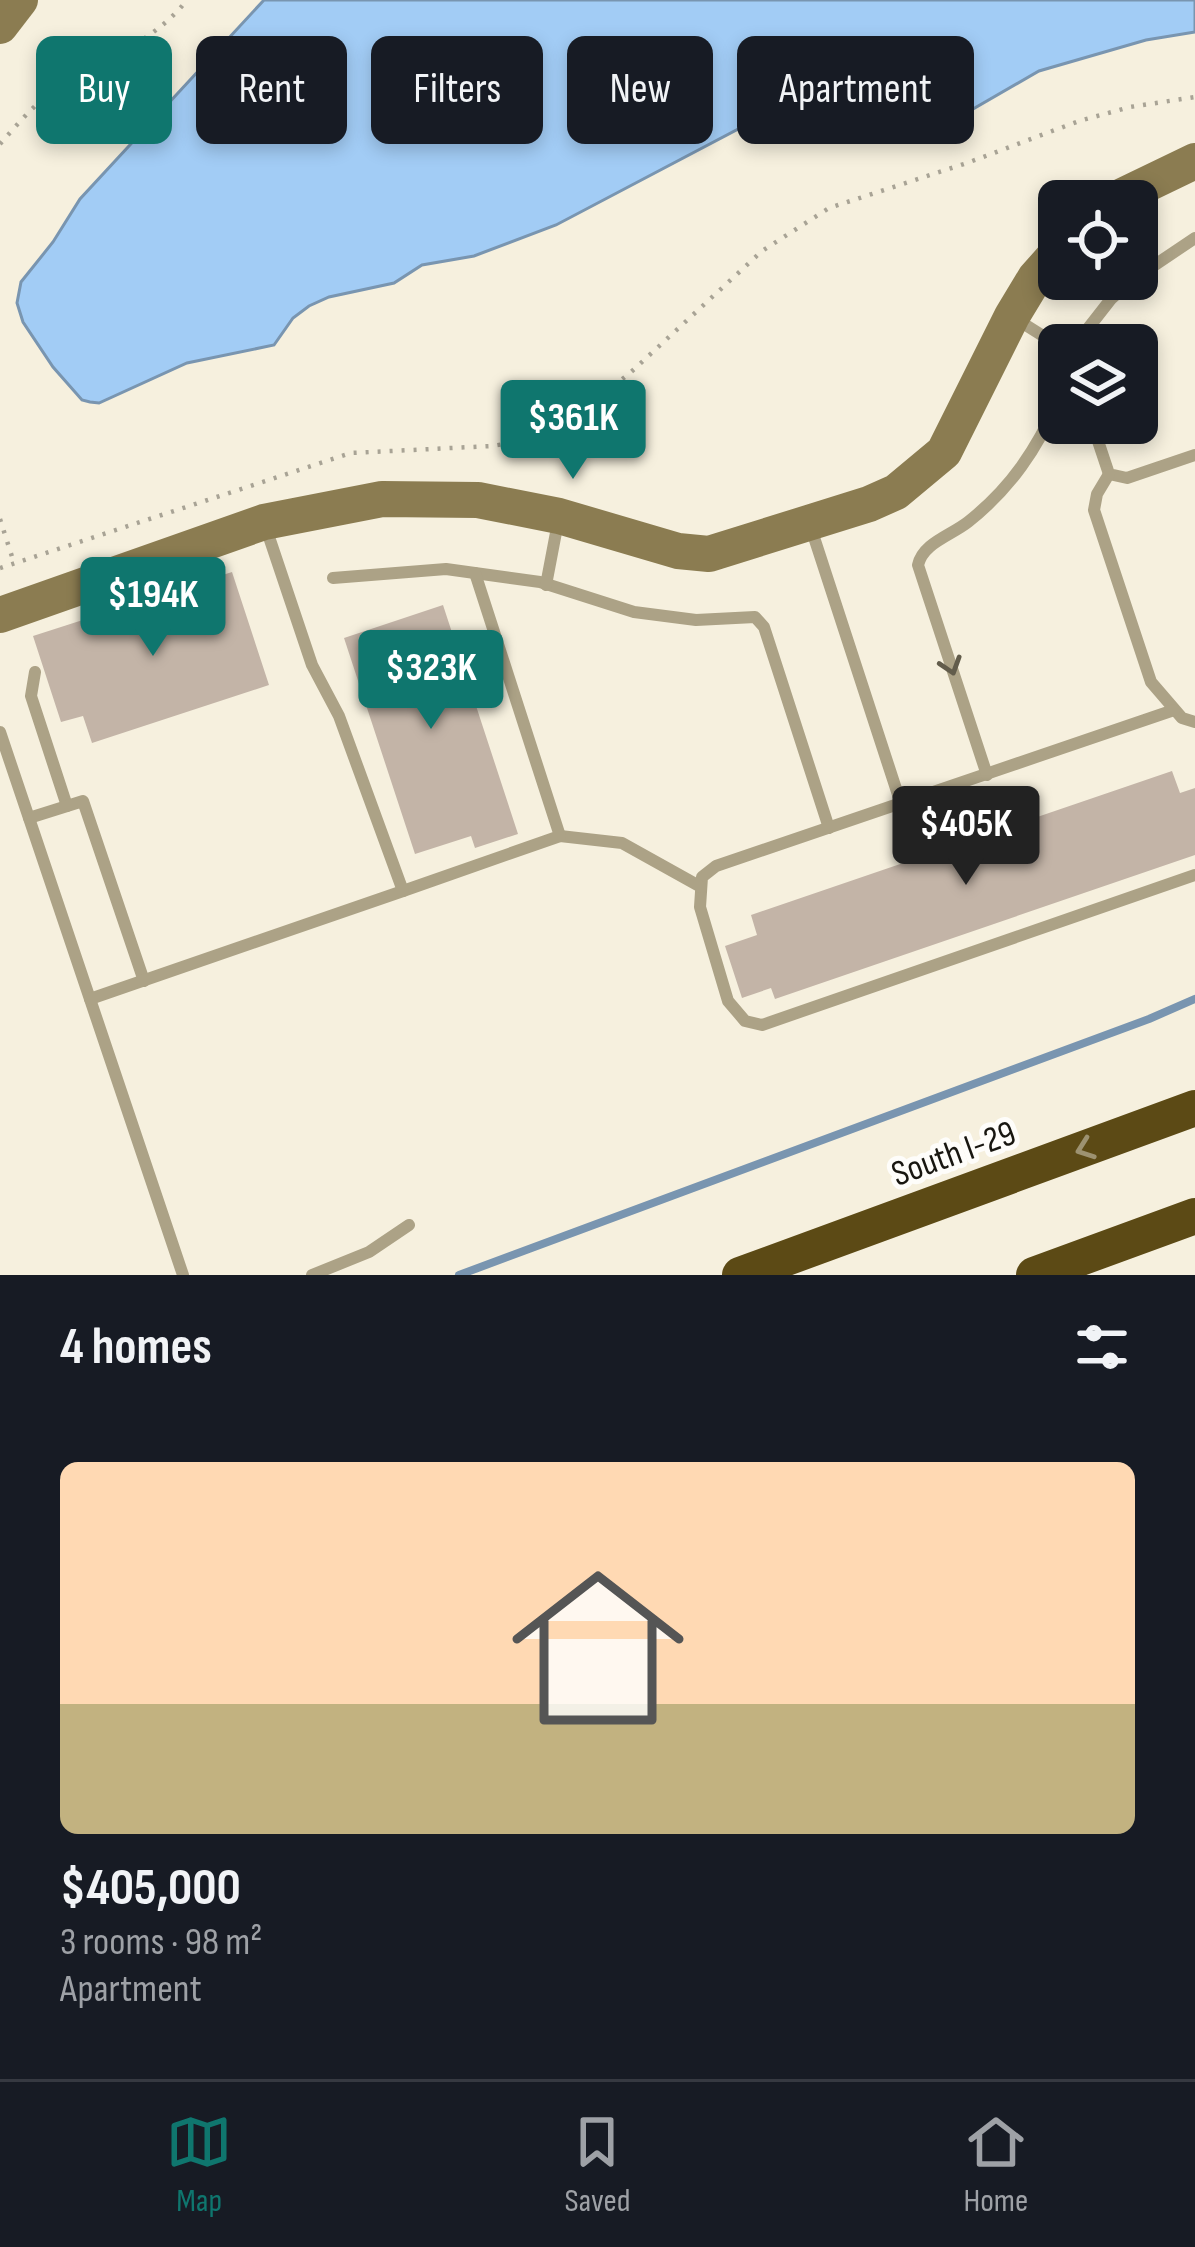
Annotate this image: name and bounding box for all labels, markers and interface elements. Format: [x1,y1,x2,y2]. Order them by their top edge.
chip: Buy [36,36,172,144]
chip: Rent [196,36,347,144]
chip: Filters [371,36,543,144]
chip: New [567,36,713,144]
chip: Apartment [737,36,974,144]
map controls [1038,180,1158,444]
button: locate [1038,180,1158,300]
button: layers [1038,324,1158,444]
pin: $361K [489,380,657,482]
text: $361K [528,395,618,442]
pin: $194K [69,557,237,659]
text: $194K [107,572,199,619]
pin: $323K [347,630,515,732]
text: $323K [385,645,477,692]
one-way arrow [937,654,961,675]
pin: $405K [882,786,1050,888]
text: $405K [919,801,1013,848]
street label: South I-29 [886,1112,1022,1197]
one-way arrow [1076,1134,1097,1159]
icon: filters [1069,1314,1135,1380]
text: 4 homes [60,1317,212,1378]
icon: home [490,1540,706,1756]
text: $405,000 [60,1858,241,1919]
text: 3 rooms · 98 m² [60,1919,262,1966]
text: Apartment [60,1966,202,2013]
tab: Map [166,2109,232,2221]
tab: Saved [564,2109,631,2221]
tab: Home [963,2109,1029,2221]

